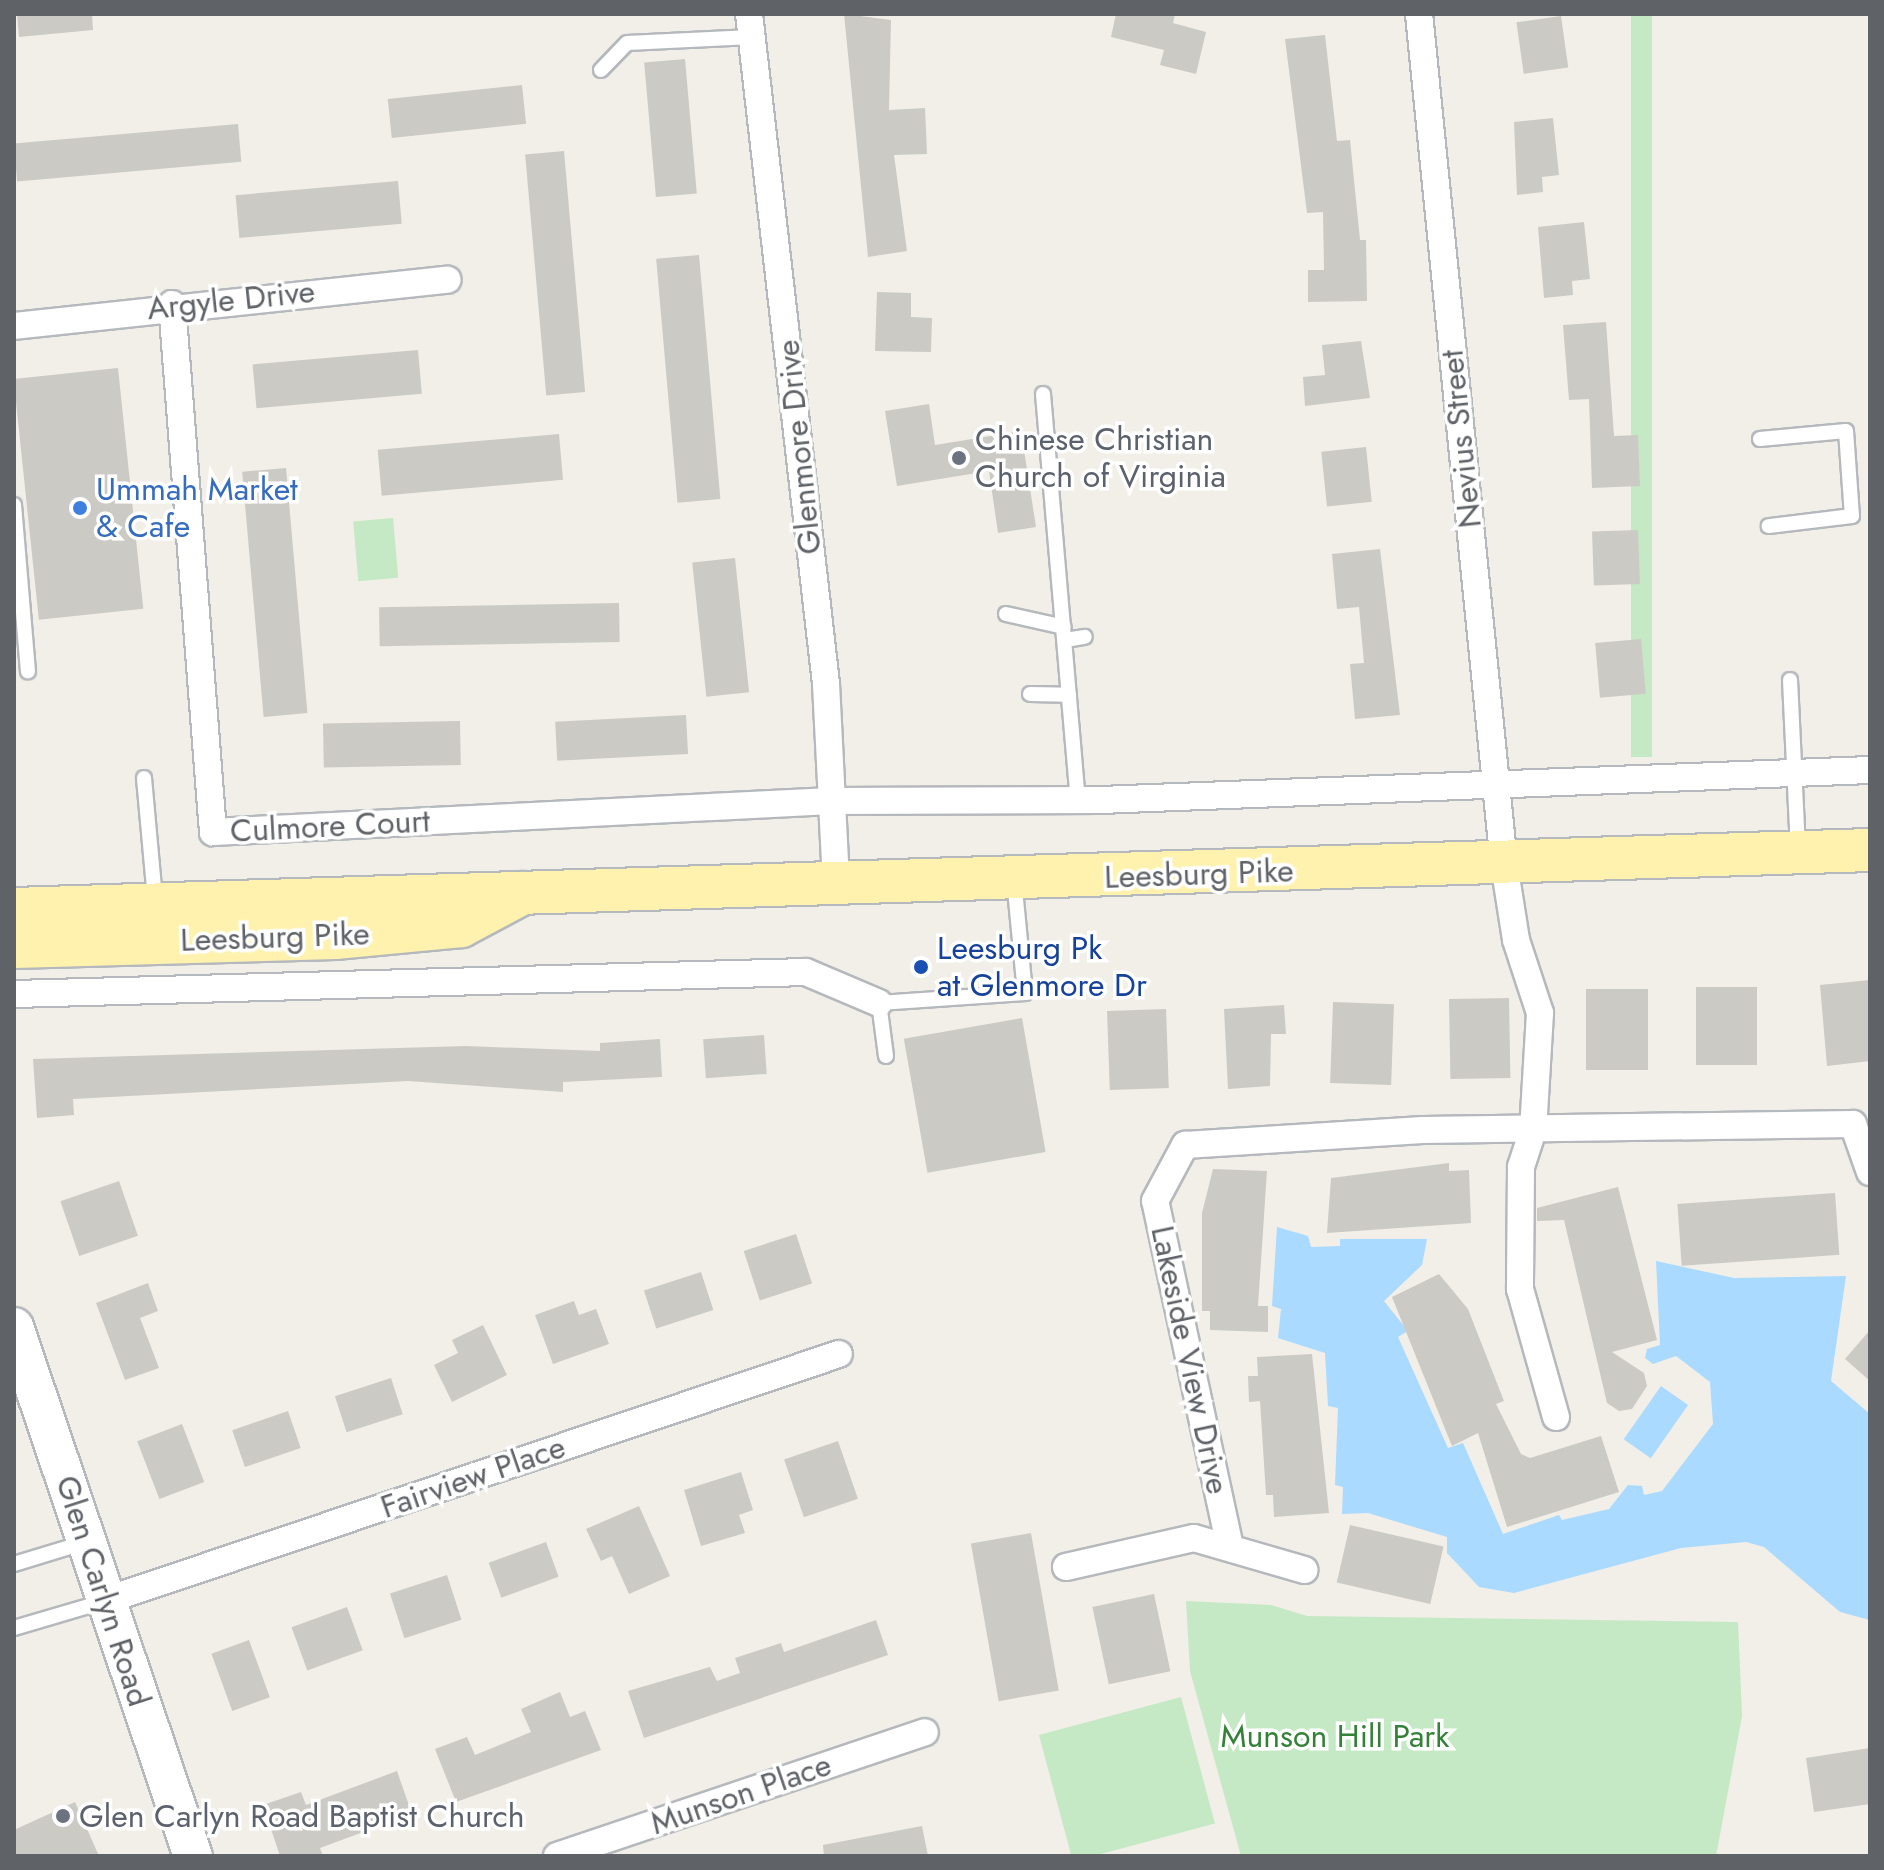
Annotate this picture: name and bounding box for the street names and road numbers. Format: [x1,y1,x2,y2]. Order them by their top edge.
street label: Argyle Drive [145,272,317,328]
street label: Glenmore Drive [769,338,829,556]
street label: Nevius Street [1433,348,1489,530]
street label: Culmore Court [229,802,431,850]
street label: Leesburg Pike [1104,852,1294,896]
street label: Leesburg Pike [180,915,370,959]
street label: Lakeside View Drive [1143,1222,1237,1498]
street label: Fairview Place [376,1428,570,1526]
street label: Glen Carlyn Road [48,1471,158,1711]
street label: Munson Place [646,1745,836,1843]

